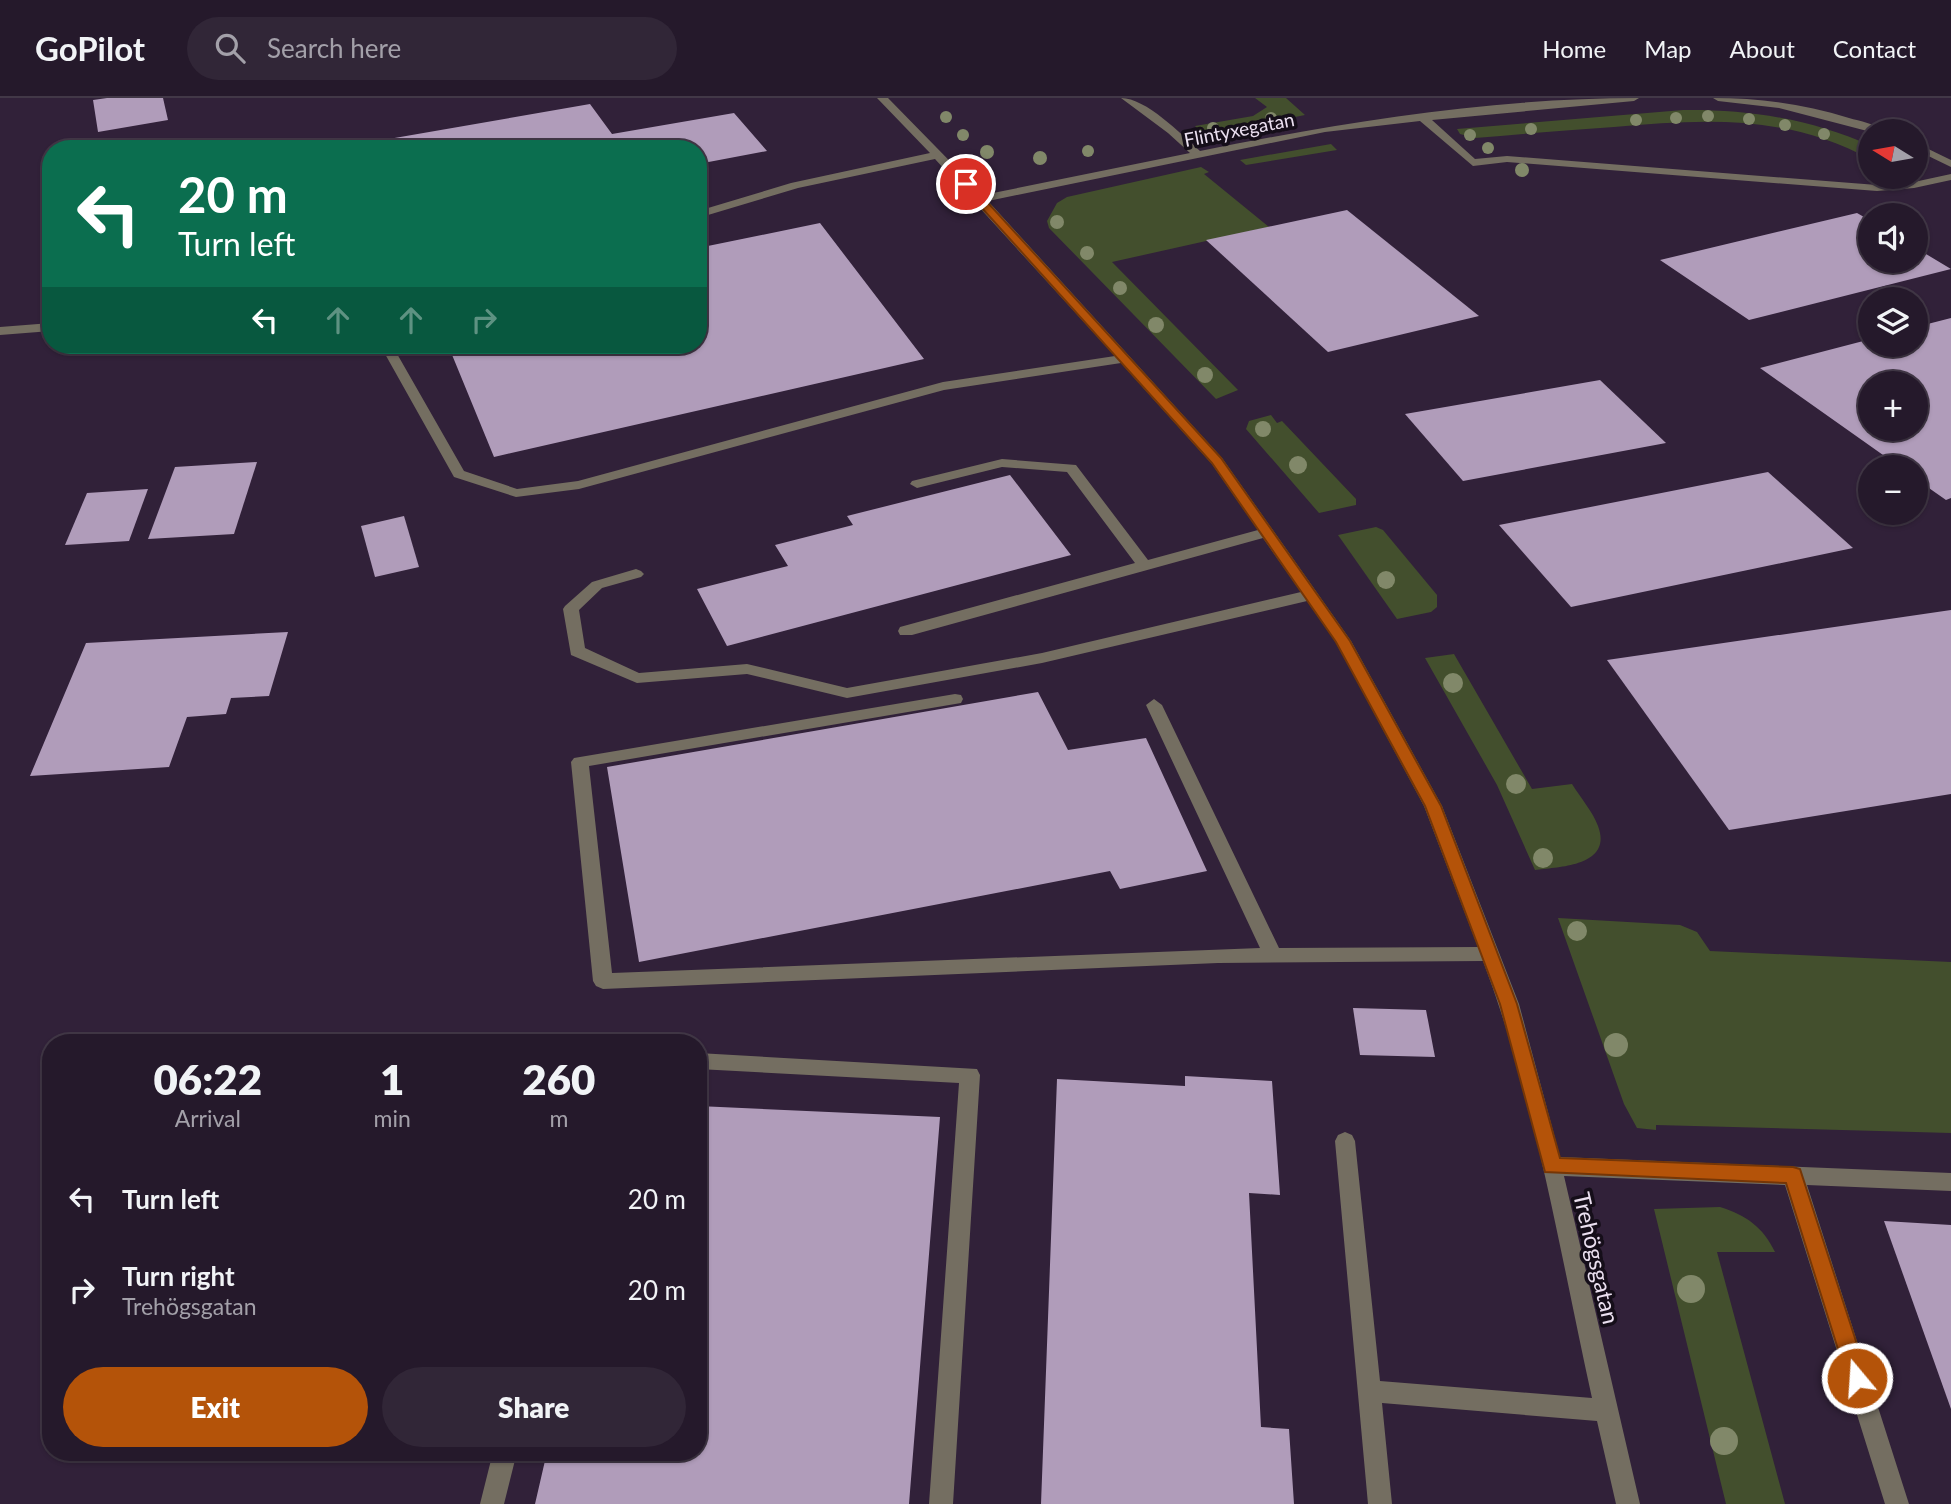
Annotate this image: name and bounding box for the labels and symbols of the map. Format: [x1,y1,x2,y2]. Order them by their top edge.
street label: Flintyxegatan [1182,107,1296,151]
north arrow [1858,119,1928,189]
pin [936,154,996,214]
street label: Trehögsgatan [1568,1189,1626,1327]
position arrow [1820,1341,1894,1415]

